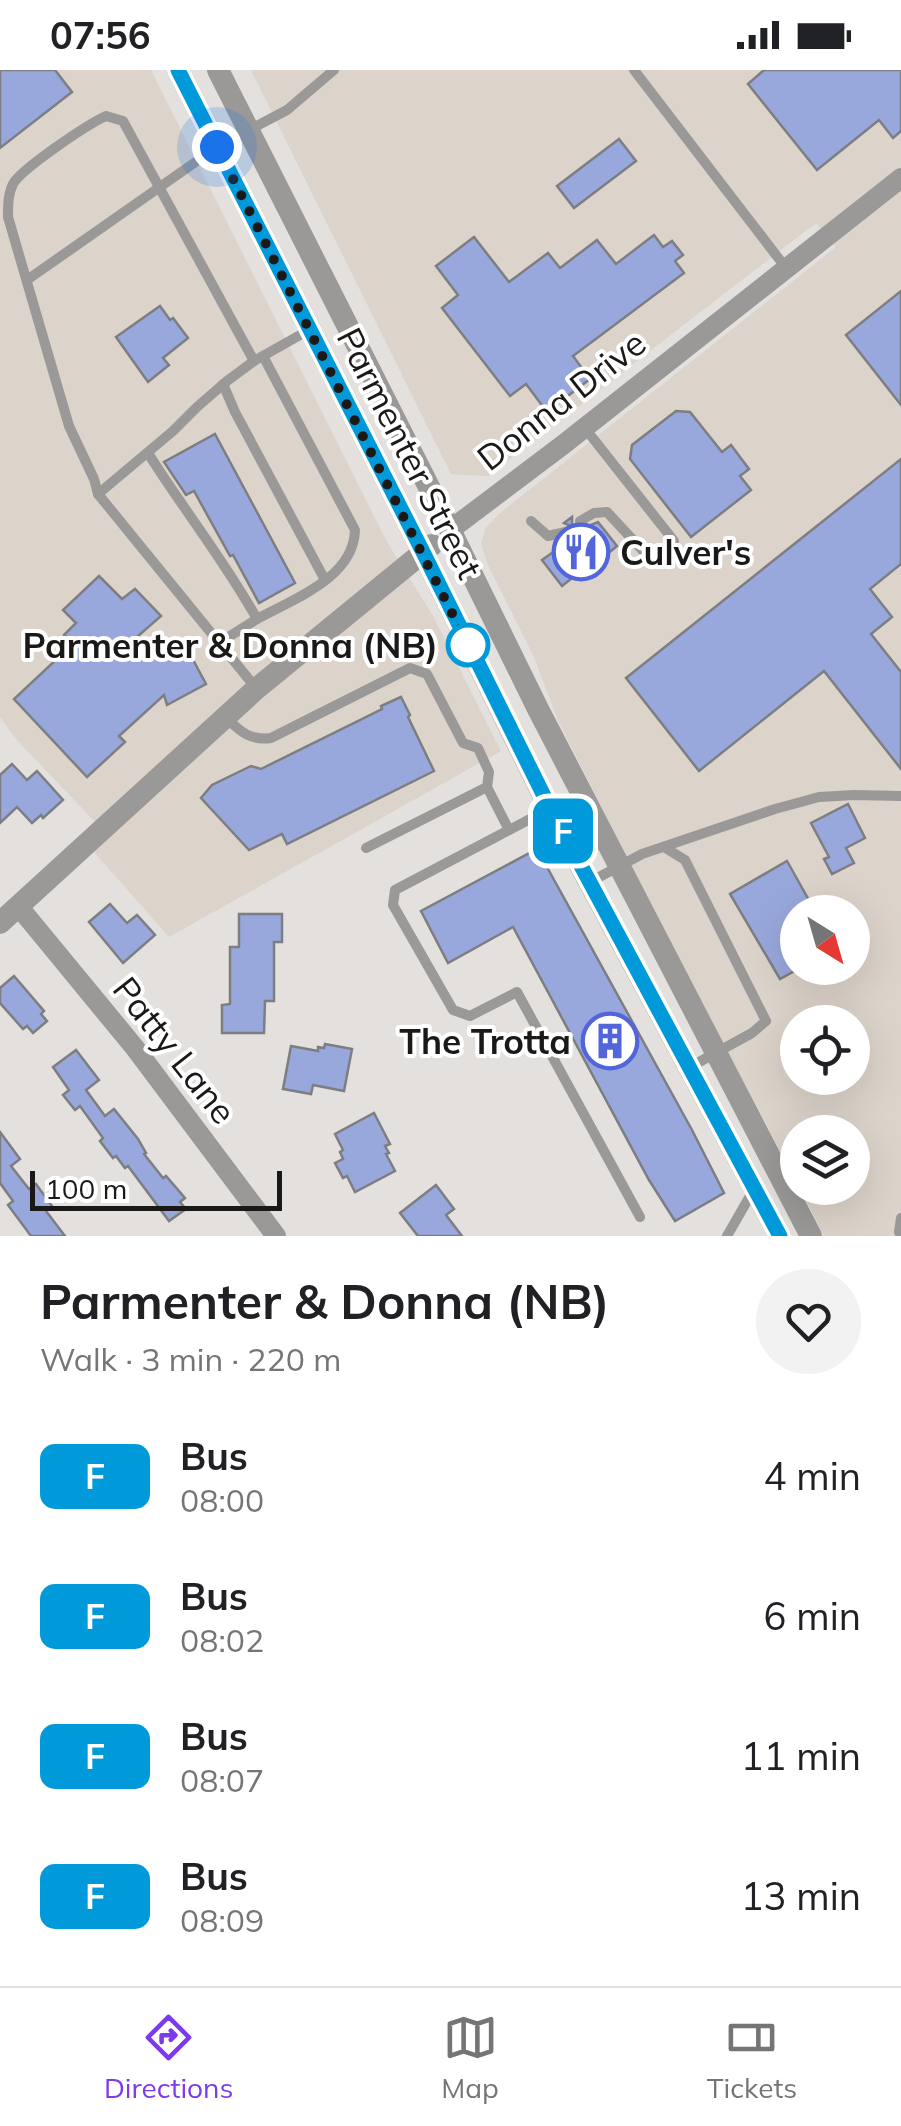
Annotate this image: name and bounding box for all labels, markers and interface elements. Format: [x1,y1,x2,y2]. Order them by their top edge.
text: 07:56 [50,11,151,59]
your location [192,122,242,172]
street label: Parmenter Street [328,320,492,586]
street label: Donna Drive [468,321,654,479]
restaurant icon: Culver's [551,522,611,582]
place label: Culver's [620,530,751,574]
place label: Parmenter & Donna (NB) [23,623,438,667]
marker: Parmenter & Donna (NB) [447,624,489,666]
line badge: F [530,798,596,864]
text: F [553,809,573,853]
north arrow [780,895,870,985]
map controls [780,895,870,1205]
street label: Patty Lane [104,968,246,1132]
button: locate [780,1005,870,1095]
building icon: The Trotta [580,1011,640,1071]
place label: The Trotta [399,1019,571,1063]
button: layers [780,1115,870,1205]
scale bar [30,1166,282,1210]
text: 100 m [45,1171,127,1206]
button: heart [756,1269,861,1374]
text: Parmenter & Donna (NB) [40,1271,610,1331]
text: Walk · 3 min · 220 m [40,1339,341,1379]
text: Bus [180,1432,248,1480]
text: 4 min [764,1452,861,1500]
text: F [85,1454,105,1498]
text: 08:00 [180,1480,264,1520]
text: Bus [180,1572,248,1620]
text: 6 min [764,1592,861,1640]
text: F [85,1594,105,1638]
text: 08:02 [180,1620,264,1660]
text: Bus [180,1712,248,1760]
text: 11 min [741,1732,861,1780]
text: F [85,1734,105,1778]
text: 08:07 [180,1760,264,1800]
text: Bus [180,1852,248,1900]
text: 13 min [741,1872,861,1920]
text: F [85,1874,105,1918]
text: 08:09 [180,1900,264,1940]
tab: Directions [104,2010,233,2105]
tab: Map [441,2010,499,2105]
tab: Tickets [707,2010,797,2105]

